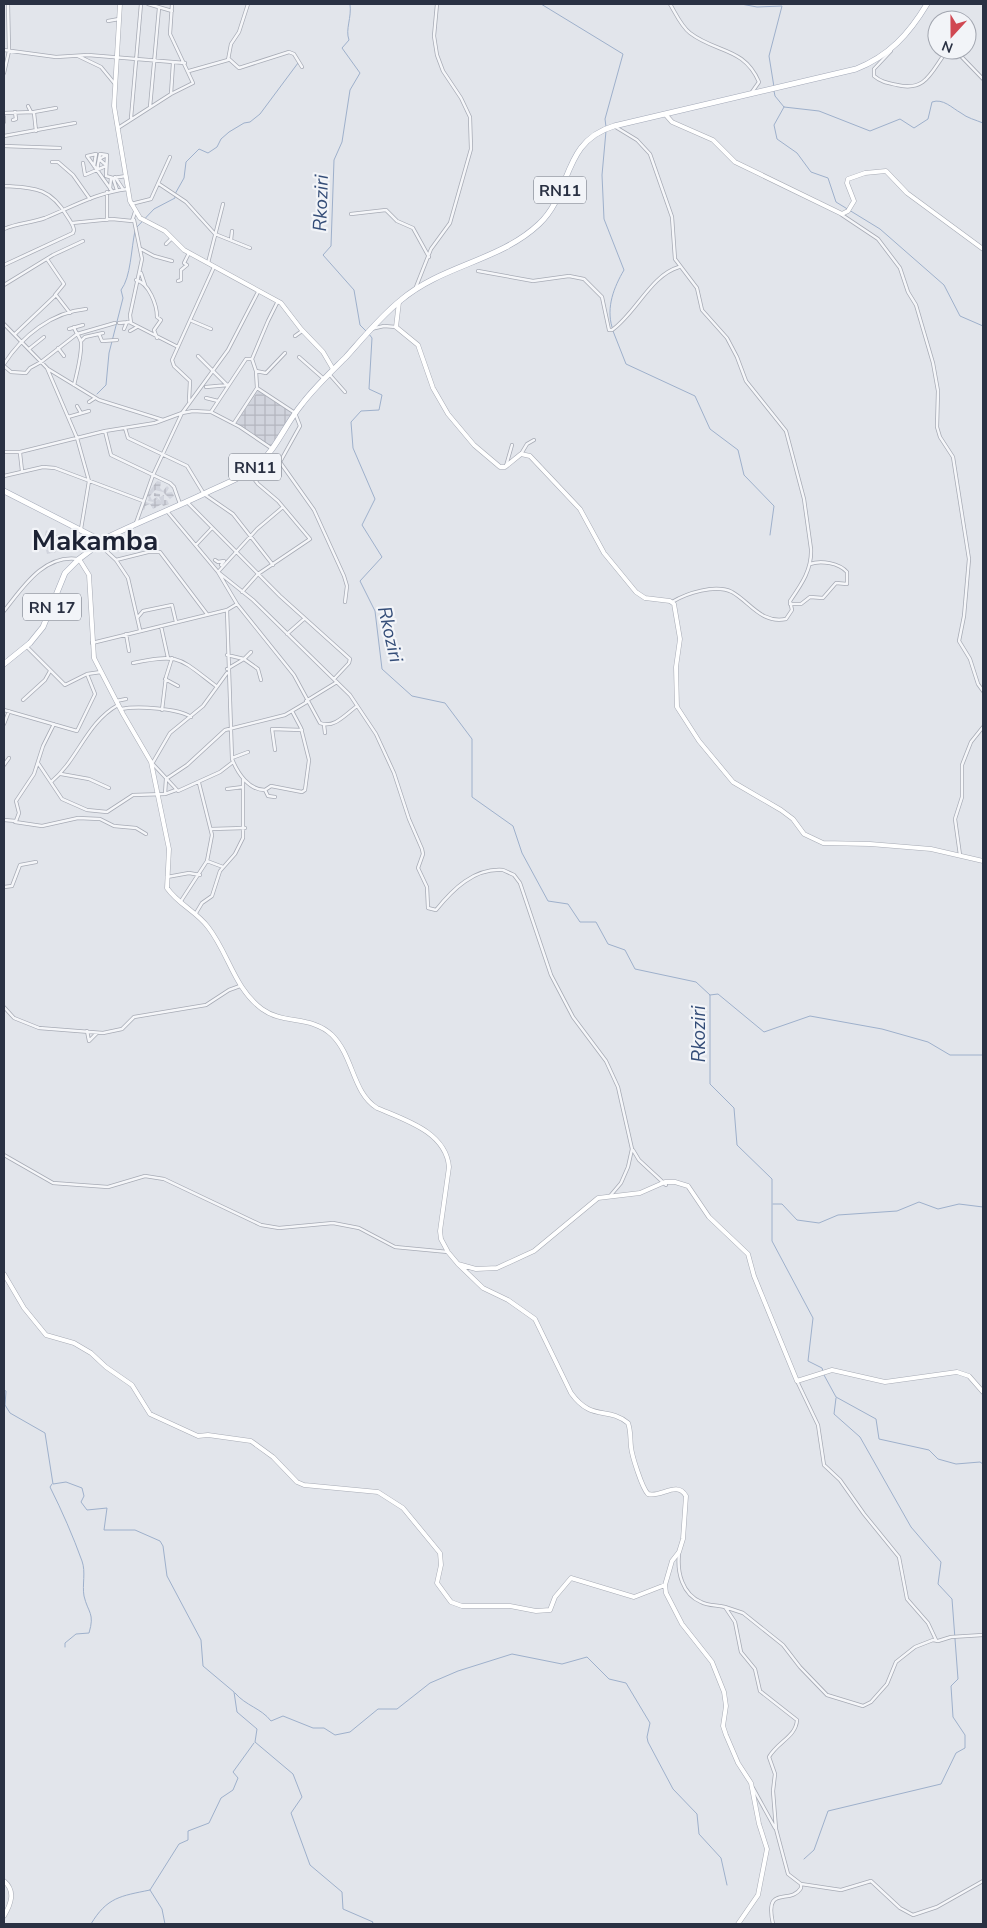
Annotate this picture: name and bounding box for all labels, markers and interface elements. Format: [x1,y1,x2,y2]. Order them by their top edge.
north arrow [927,10,977,60]
text: N [939,36,956,57]
water label: Rkoziri [307,174,335,232]
road number: RN11 [534,176,586,204]
road number: RN11 [229,454,281,481]
district label: Makamba [32,522,158,560]
road number: RN 17 [23,594,81,620]
water label: Rkoziri [371,604,409,665]
water label: Rkoziri [686,1005,712,1062]

